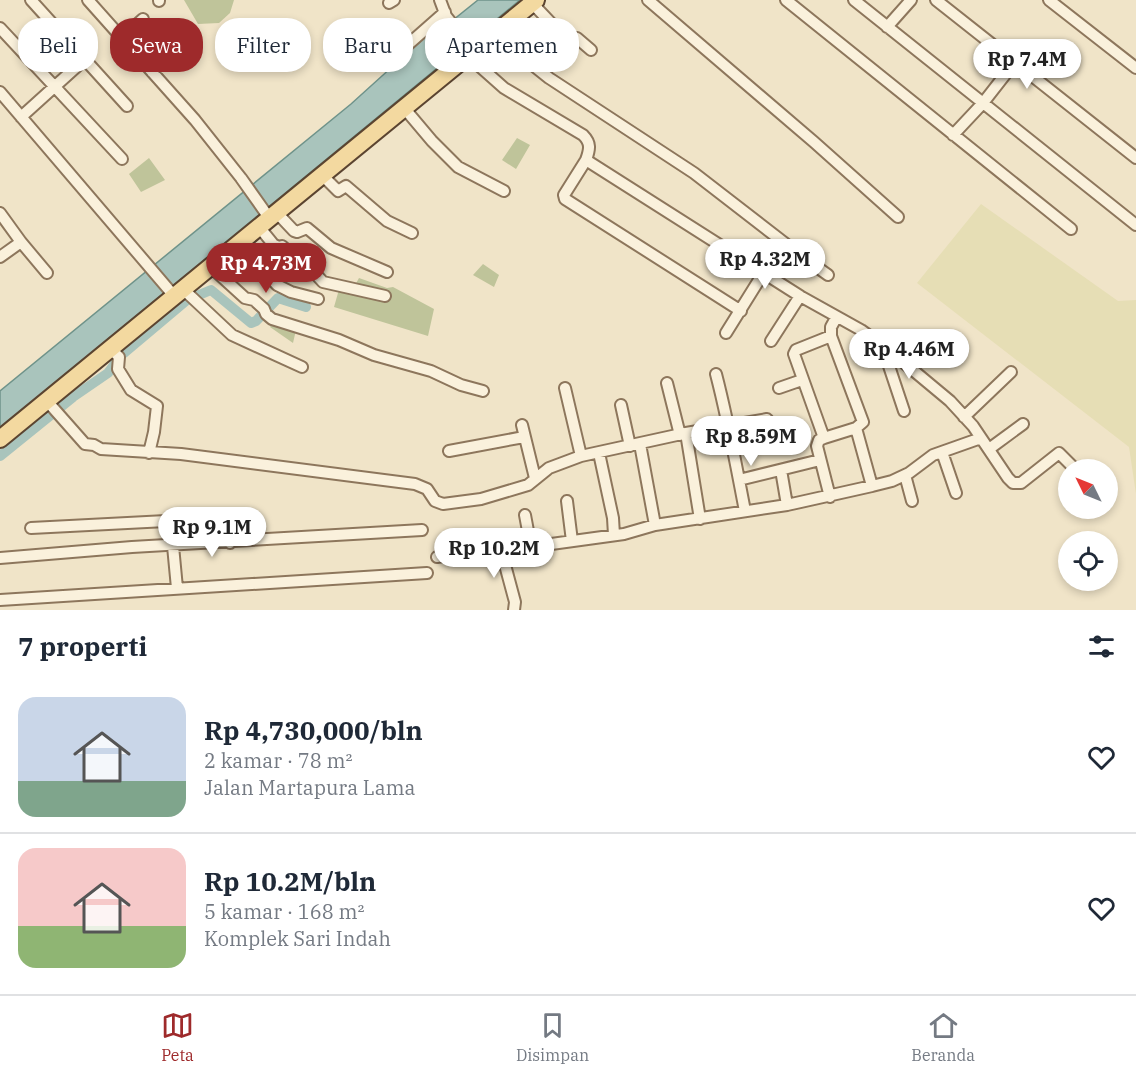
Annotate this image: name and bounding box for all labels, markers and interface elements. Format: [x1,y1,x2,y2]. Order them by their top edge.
chip: Beli [18,18,98,72]
chip: Sewa [110,18,203,72]
chip: Filter [215,18,311,72]
chip: Baru [323,18,413,72]
chip: Apartemen [425,18,579,72]
pin: Rp 7.4M [972,39,1082,90]
text: Rp 7.4M [987,45,1067,72]
pin: Rp 4.32M [703,239,827,290]
pin: Rp 4.73M [204,243,328,294]
text: Rp 4.32M [719,245,811,272]
text: Rp 4.73M [220,249,312,276]
pin: Rp 4.46M [847,329,971,380]
text: Rp 4.46M [863,335,955,362]
pin: Rp 8.59M [689,416,813,467]
text: Rp 8.59M [705,422,797,449]
north arrow [1058,459,1118,519]
map controls [1058,459,1118,591]
pin: Rp 9.1M [157,507,267,558]
text: Rp 9.1M [172,513,252,540]
pin: Rp 10.2M [432,528,556,579]
button: locate [1058,531,1118,591]
text: Rp 10.2M [448,534,540,561]
text: 7 properti [18,629,147,663]
icon: filters [1085,630,1118,663]
text: Rp 4,730,000/bln [204,713,423,747]
icon: home [66,721,138,793]
icon: heart [1085,741,1118,774]
text: 2 kamar · 78 m² [204,747,352,774]
text: Jalan Martapura Lama [204,774,416,801]
text: Rp 10.2M/bln [204,864,376,898]
icon: home [66,872,138,944]
icon: heart [1085,892,1118,925]
text: 5 kamar · 168 m² [204,898,364,925]
text: Komplek Sari Indah [204,925,391,952]
tab: Peta [161,1009,194,1065]
tab: Disimpan [516,1009,589,1065]
tab: Beranda [911,1009,975,1065]

